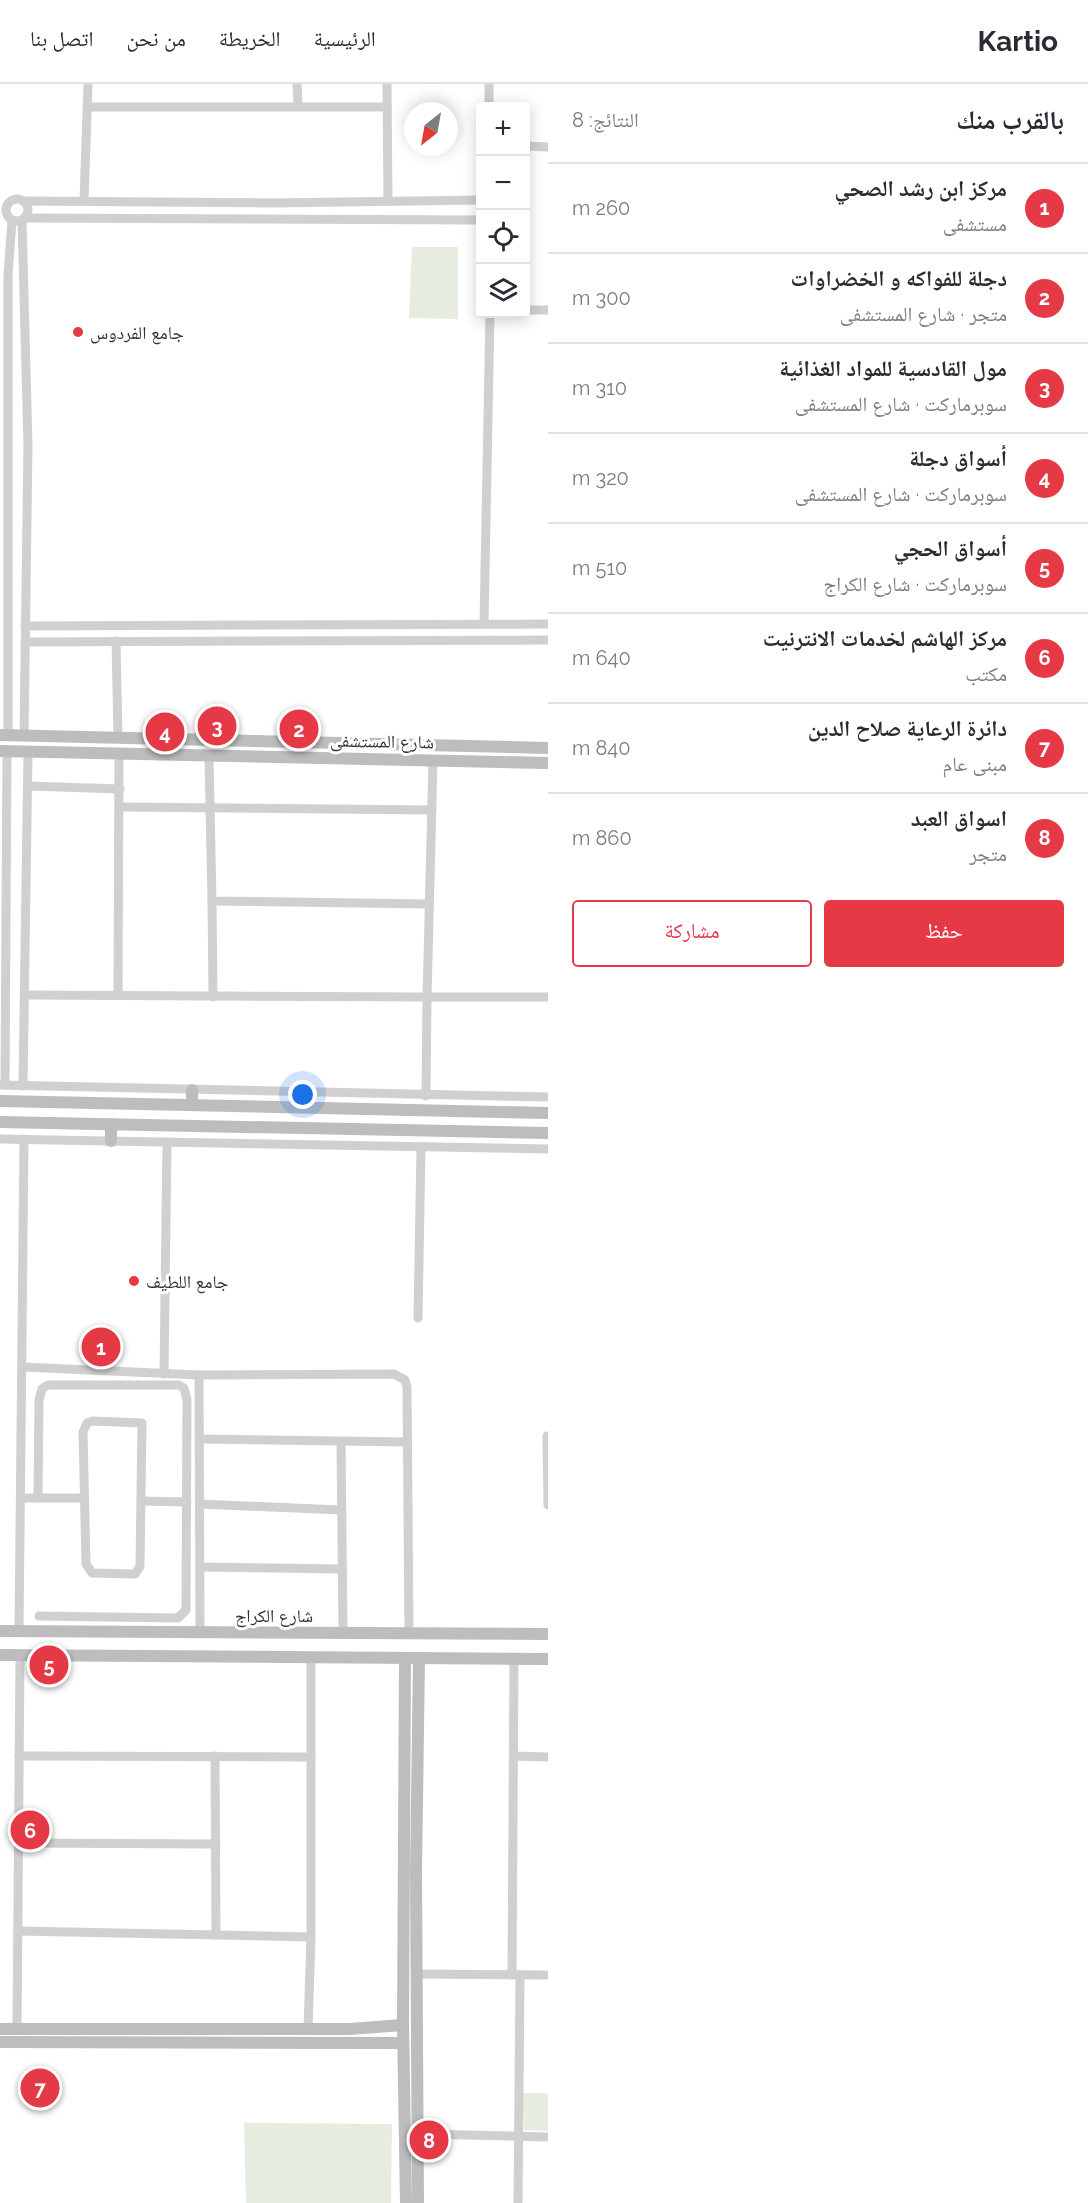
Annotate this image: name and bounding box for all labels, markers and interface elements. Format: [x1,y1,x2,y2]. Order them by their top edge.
text: Kartio [978,25,1058,58]
text: اتصل بنا [30,26,94,51]
text: من نحن [127,26,186,51]
text: الخريطة [219,26,281,51]
text: الرئيسية [314,26,376,51]
north arrow [404,102,458,156]
map controls [476,102,530,318]
button: + [476,102,530,156]
text: بالقرب منك [956,105,1064,135]
text: النتائج: 8 [572,108,639,132]
button: − [476,156,530,210]
text: مركز ابن رشد الصحي [835,175,1007,201]
text: 260 m [572,196,630,220]
text: 1 [1040,196,1049,220]
button: locate [476,210,530,264]
text: مستشفى [943,212,1007,236]
button: layers [476,264,530,318]
text: دجلة للفواكه و الخضراوات [791,265,1007,291]
text: 300 m [572,286,631,310]
text: 2 [1039,286,1050,310]
text: متجر · شارع المستشفى [840,302,1007,326]
place label: جامع الفردوس [90,322,184,345]
marker: جامع الفردوس [71,325,85,339]
text: مول القادسية للمواد الغذائية [779,355,1007,381]
text: 310 m [572,376,627,400]
text: 3 [1039,376,1050,400]
text: سوبرماركت · شارع المستشفى [795,392,1007,416]
text: أسواق دجلة [909,445,1007,471]
text: 320 m [572,466,629,490]
text: 4 [1039,466,1050,490]
text: سوبرماركت · شارع المستشفى [795,482,1007,506]
text: أسواق الحجي [894,535,1007,561]
text: 510 m [572,556,627,580]
text: 5 [1039,556,1050,580]
text: سوبرماركت · شارع الكراج [824,572,1007,596]
text: مركز الهاشم لخدمات الانترنيت [763,625,1007,651]
text: 640 m [572,646,631,670]
text: 6 [1038,646,1051,670]
text: مكتب [965,662,1007,686]
pin: 3 [198,704,236,748]
pin: 2 [280,706,318,752]
pin: 4 [146,710,184,754]
text: دائرة الرعاية صلاح الدين [808,715,1007,741]
street label: شارع المستشفى [330,730,434,753]
text: 840 m [572,736,631,760]
text: 7 [1039,736,1050,760]
text: مبنى عام [942,752,1007,776]
text: اسواق العبد [911,805,1007,831]
text: 860 m [572,826,632,850]
text: 8 [1038,826,1051,850]
text: متجر [969,842,1007,866]
button: مشاركة [572,900,812,967]
button: حفظ [824,900,1064,967]
your location [288,1080,317,1109]
place label: جامع اللطیف [146,1271,228,1294]
marker: جامع اللطیف [127,1274,141,1288]
pin: 1 [82,1324,120,1370]
street label: شارع الكراج [235,1605,313,1628]
pin: 5 [29,1642,68,1688]
pin: 6 [10,1808,50,1852]
pin: 7 [20,2066,60,2110]
pin: 8 [410,2118,448,2162]

